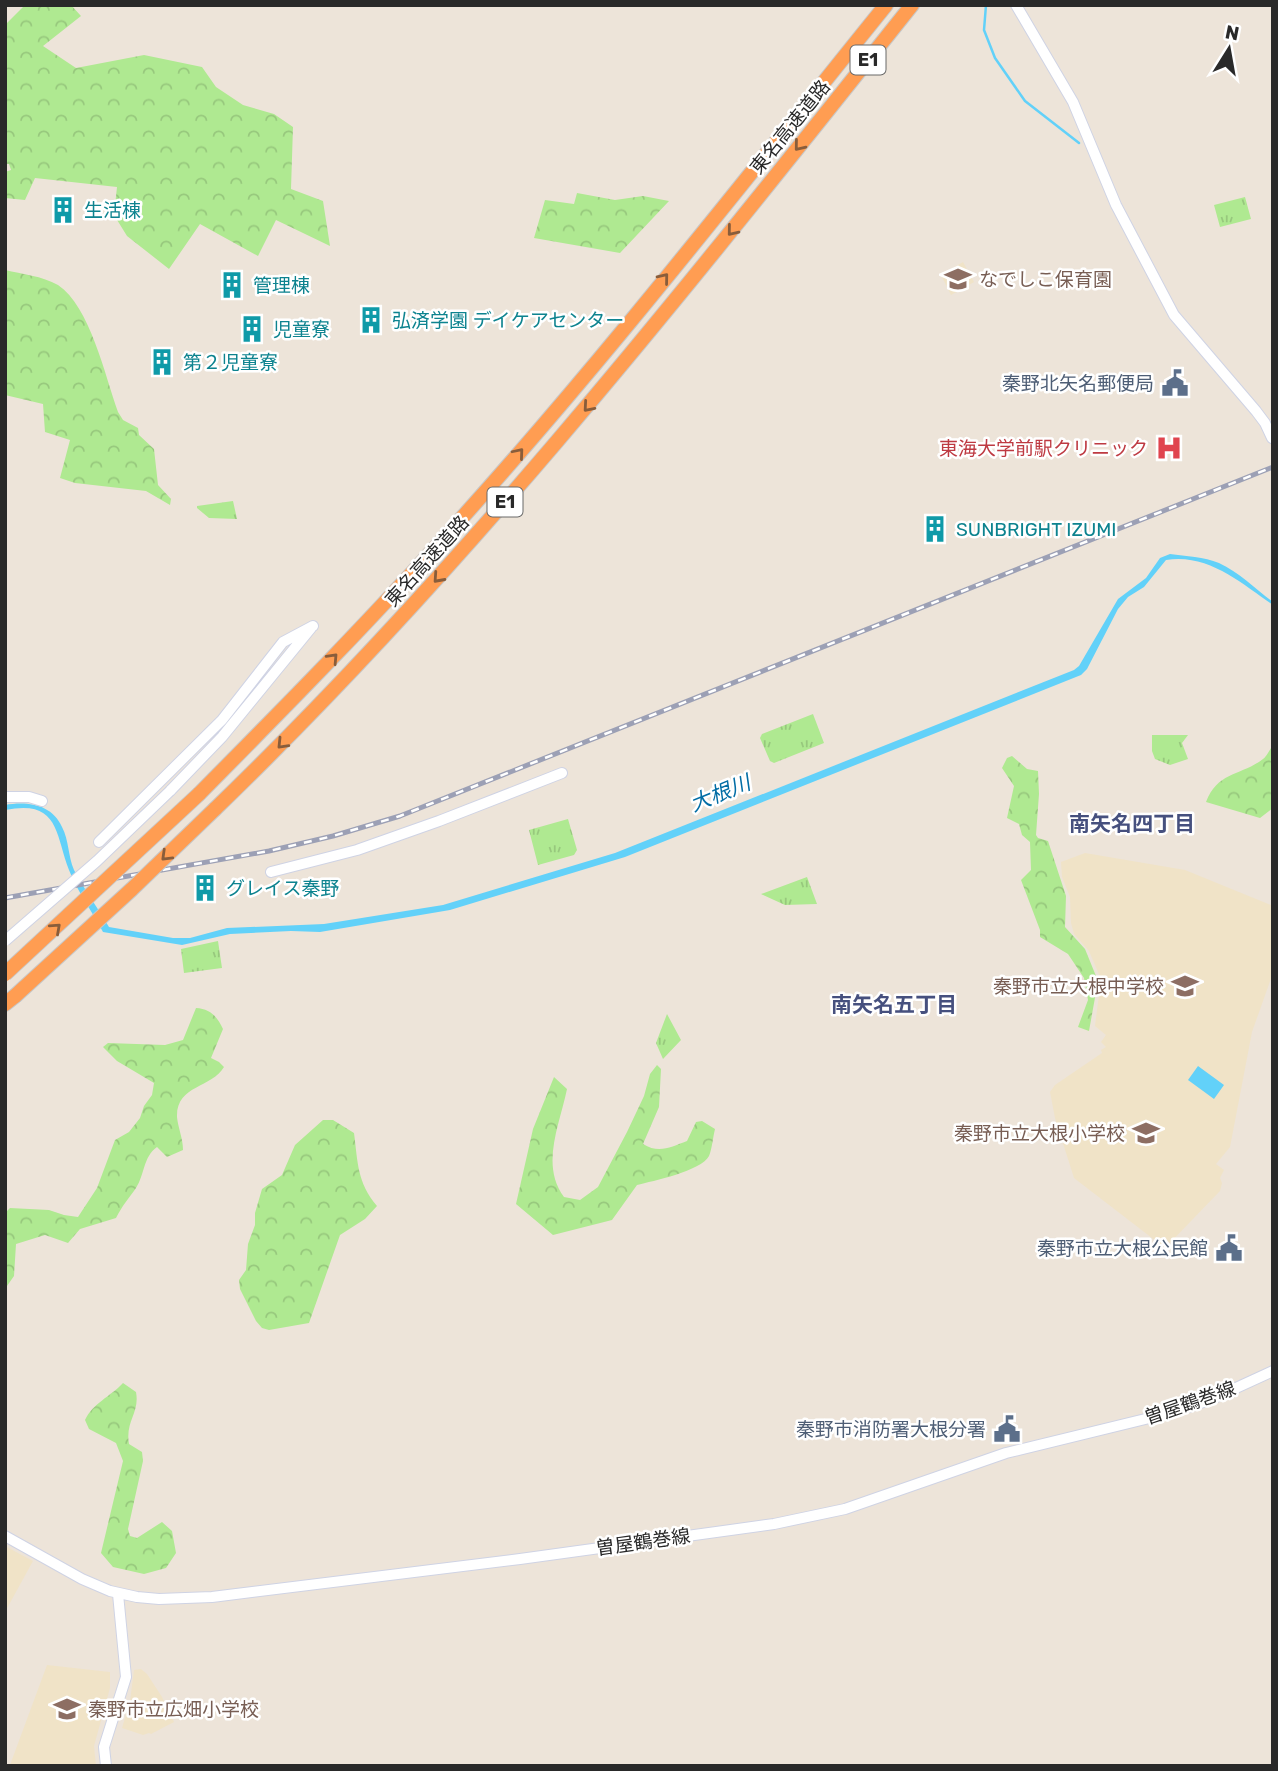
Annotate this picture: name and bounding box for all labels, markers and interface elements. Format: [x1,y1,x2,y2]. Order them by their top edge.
north arrow [1194,14,1264,84]
text: N [1223,20,1241,45]
road number: E1 [850,46,886,74]
street label: 東名高速道路 [745,75,835,179]
one-way arrow [795,139,808,151]
building icon: 生活棟 [48,195,78,225]
place label: 生活棟 [84,199,141,222]
one-way arrow [727,223,740,235]
school or university icon: なでしこ保育園 [943,264,973,294]
place label: なでしこ保育園 [979,268,1112,291]
building icon: 管理棟 [217,270,247,300]
place label: 管理棟 [253,274,310,297]
one-way arrow [656,274,668,287]
building icon: 弘済学園 デイケアセンター [356,305,386,335]
place label: 弘済学園 デイケアセンター [392,309,624,332]
building icon: 児童寮 [237,314,267,344]
place label: 児童寮 [273,318,330,341]
building icon: 第２児童寮 [147,347,177,377]
place label: 第２児童寮 [183,351,278,374]
public building icon: 秦野北矢名郵便局 [1160,368,1190,398]
place label: 秦野北矢名郵便局 [1002,372,1154,395]
one-way arrow [584,399,596,412]
hospital icon: 東海大学前駅クリニック [1154,433,1184,463]
place label: 東海大学前駅クリニック [939,437,1148,460]
one-way arrow [511,448,523,461]
road number: E1 [488,488,522,516]
street label: 東名高速道路 [380,511,474,611]
building icon: SUNBRIGHT IZUMI [920,514,950,544]
place label: SUNBRIGHT IZUMI [956,518,1117,541]
one-way arrow [434,570,446,583]
one-way arrow [325,653,338,666]
one-way arrow [277,735,290,748]
water label: 大根川 [686,769,756,816]
district label: 南矢名四丁目 [1069,811,1195,836]
one-way arrow [161,848,174,861]
building icon: グレイス秦野 [190,873,220,903]
place label: グレイス秦野 [226,877,339,900]
one-way arrow [48,924,61,936]
school or university icon: 秦野市立大根中学校 [1170,971,1200,1001]
place label: 秦野市立大根中学校 [993,975,1164,998]
district label: 南矢名五丁目 [831,992,957,1017]
school or university icon: 秦野市立大根小学校 [1131,1118,1161,1148]
place label: 秦野市立大根小学校 [954,1122,1125,1145]
public building icon: 秦野市立大根公民館 [1214,1233,1244,1263]
place label: 秦野市立大根公民館 [1037,1237,1208,1260]
street label: 曽屋鶴巻線 [1141,1377,1239,1429]
public building icon: 秦野市消防署大根分署 [992,1414,1022,1444]
place label: 秦野市消防署大根分署 [796,1418,986,1441]
street label: 曽屋鶴巻線 [594,1524,692,1560]
school or university icon: 秦野市立広畑小学校 [52,1694,82,1724]
place label: 秦野市立広畑小学校 [88,1698,259,1721]

